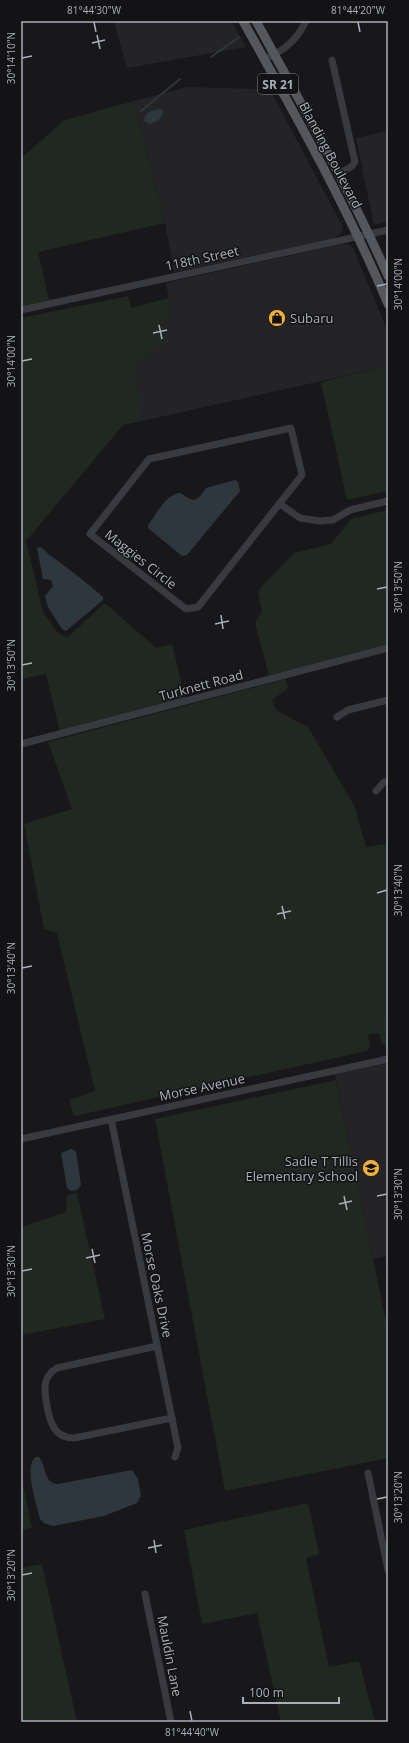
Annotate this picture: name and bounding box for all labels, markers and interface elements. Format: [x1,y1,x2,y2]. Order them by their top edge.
text: 81°44'30"W [67,3,122,17]
text: 81°44'20"W [331,3,386,17]
text: 30°14'10"N [4,32,18,84]
road number: SR 21 [258,74,298,94]
street label: Blanding Boulevard [295,99,367,211]
street label: 118th Street [164,241,241,275]
text: 30°14'00"N [391,258,405,310]
shop icon: Subaru [267,308,287,328]
place label: Subaru [290,309,334,327]
text: 30°14'00"N [4,335,18,387]
street label: Maggies Circle [101,525,181,593]
text: 30°13'50"N [391,561,405,613]
text: 30°13'50"N [4,639,18,691]
street label: Turknett Road [157,665,245,705]
text: 30°13'40"N [391,864,405,916]
text: 30°13'40"N [4,942,18,994]
street label: Morse Avenue [158,1069,246,1105]
place label: Sadie T Tillis Elementary School [246,1152,358,1185]
school or university icon: Sadie T Tillis Elementary School [361,1158,381,1178]
text: 30°13'30"N [391,1168,405,1220]
street label: Morse Oaks Drive [137,1231,177,1339]
text: 30°13'30"N [4,1245,18,1297]
text: 30°13'20"N [391,1471,405,1523]
text: 30°13'20"N [4,1549,18,1601]
street label: Mauldin Lane [153,1614,187,1698]
scale bar [243,1679,339,1705]
text: 100 m [249,1684,284,1701]
text: 81°44'40"W [165,1725,220,1739]

